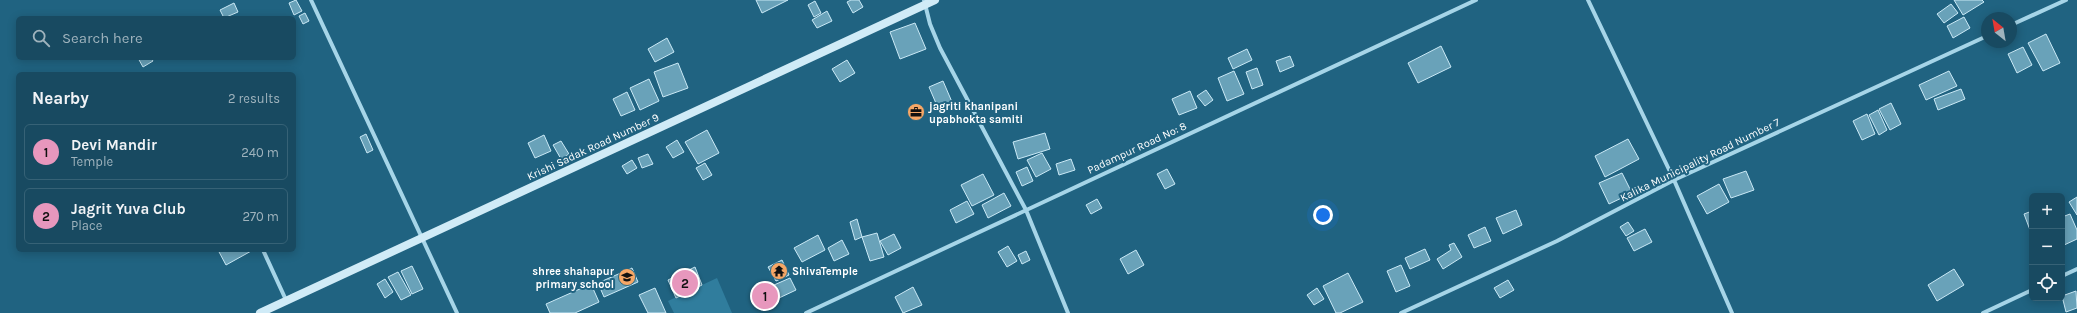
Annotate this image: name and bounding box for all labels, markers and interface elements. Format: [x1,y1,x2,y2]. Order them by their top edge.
north arrow [1981,12,2017,48]
search box [16,16,296,60]
icon: search [30,27,52,49]
text: Search here [62,29,143,47]
text: Nearby [32,88,89,108]
text: 2 results [228,91,280,106]
place label: jagriti khanipani upabhokta samiti [928,100,1023,126]
office icon: jagriti khanipani upabhokta samiti [906,102,926,122]
street label: Krishi Sadak Road Number 9 [525,111,661,183]
street label: Kalika Municipality Road Number 7 [1618,116,1782,204]
street label: Padampur Road No: 8 [1085,119,1189,177]
text: Devi Mandir [71,136,157,154]
text: 1 [44,145,48,160]
text: 240 m [241,145,279,160]
text: Temple [71,154,113,169]
map controls [2029,193,2065,301]
button: + [2029,193,2065,229]
text: Jagrit Yuva Club [71,200,186,218]
your location [1313,205,1333,225]
text: 2 [42,209,50,224]
text: 270 m [242,209,279,224]
text: Place [71,218,102,233]
button: − [2029,229,2065,265]
temple icon: ShivaTemple [769,261,789,281]
place label: shree shahapur primary school [532,265,615,291]
place label: ShivaTemple [792,265,858,278]
button: locate [2029,265,2065,301]
school or university icon: shree shahapur primary school [617,267,637,287]
pin: 2 [672,268,698,298]
pin: 1 [752,281,778,311]

